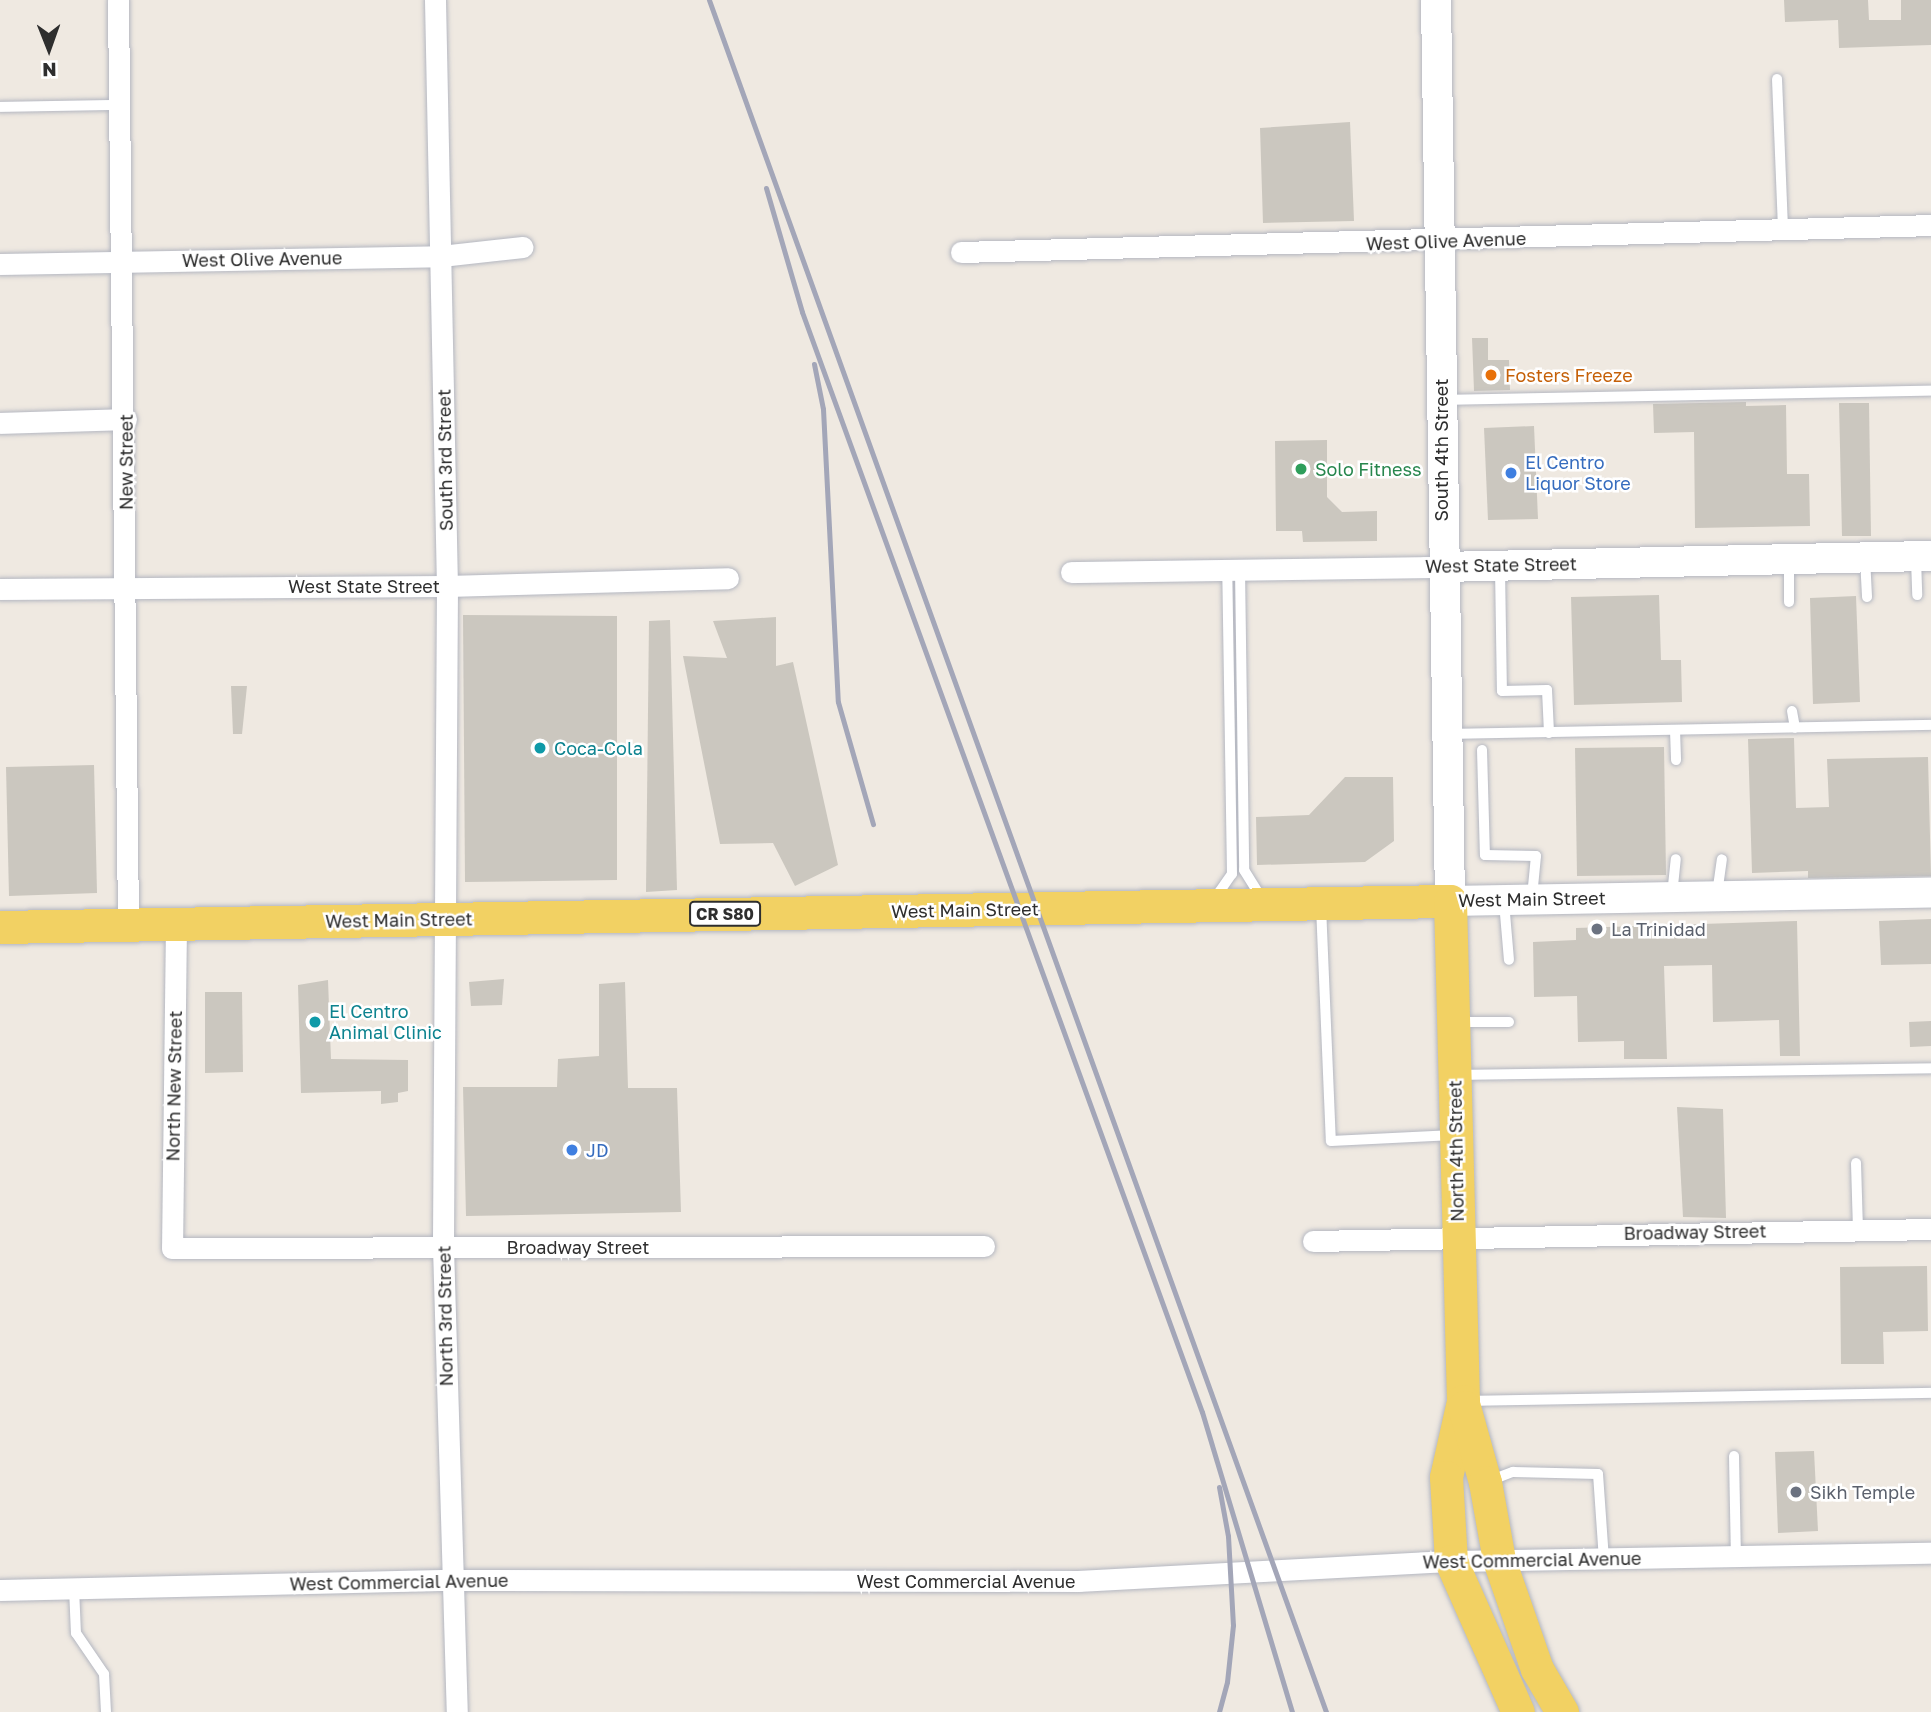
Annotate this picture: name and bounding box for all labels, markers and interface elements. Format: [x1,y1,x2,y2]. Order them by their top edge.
north arrow [14,14,84,84]
text: N [42,59,57,82]
street label: West Olive Avenue [1366,227,1526,255]
street label: West Olive Avenue [182,247,342,271]
place label: Fosters Freeze [1505,364,1633,386]
marker: Fosters Freeze [1483,367,1499,383]
street label: South 4th Street [1430,378,1452,522]
street label: South 3rd Street [433,389,457,531]
street label: New Street [115,414,137,510]
place label: El Centro Liquor Store [1525,452,1631,494]
place label: Solo Fitness [1315,458,1422,480]
marker: Solo Fitness [1293,461,1309,477]
marker: El Centro Liquor Store [1503,465,1519,481]
street label: West State Street [1425,553,1577,577]
street label: West State Street [288,575,440,597]
place label: Coca-Cola [554,737,643,759]
marker: Coca-Cola [532,740,548,756]
street label: West Main Street [1458,887,1606,911]
street label: West Main Street [891,898,1039,922]
road number: CR S80 [688,902,762,926]
street label: West Main Street [325,908,473,932]
place label: La Trinidad [1611,918,1706,940]
marker: La Trinidad [1589,921,1605,937]
place label: El Centro Animal Clinic [329,1001,442,1044]
street label: North New Street [162,1010,186,1162]
marker: El Centro Animal Clinic [307,1014,323,1030]
street label: North 4th Street [1444,1080,1468,1222]
place label: JD [586,1139,609,1161]
marker: JD [564,1142,580,1158]
street label: Broadway Street [1623,1220,1767,1244]
street label: Broadway Street [507,1236,649,1258]
street label: North 3rd Street [433,1245,457,1387]
place label: Sikh Temple [1810,1481,1915,1503]
marker: Sikh Temple [1788,1484,1804,1500]
street label: West Commercial Avenue [1422,1547,1642,1573]
street label: West Commercial Avenue [289,1569,509,1595]
street label: West Commercial Avenue [856,1570,1076,1592]

